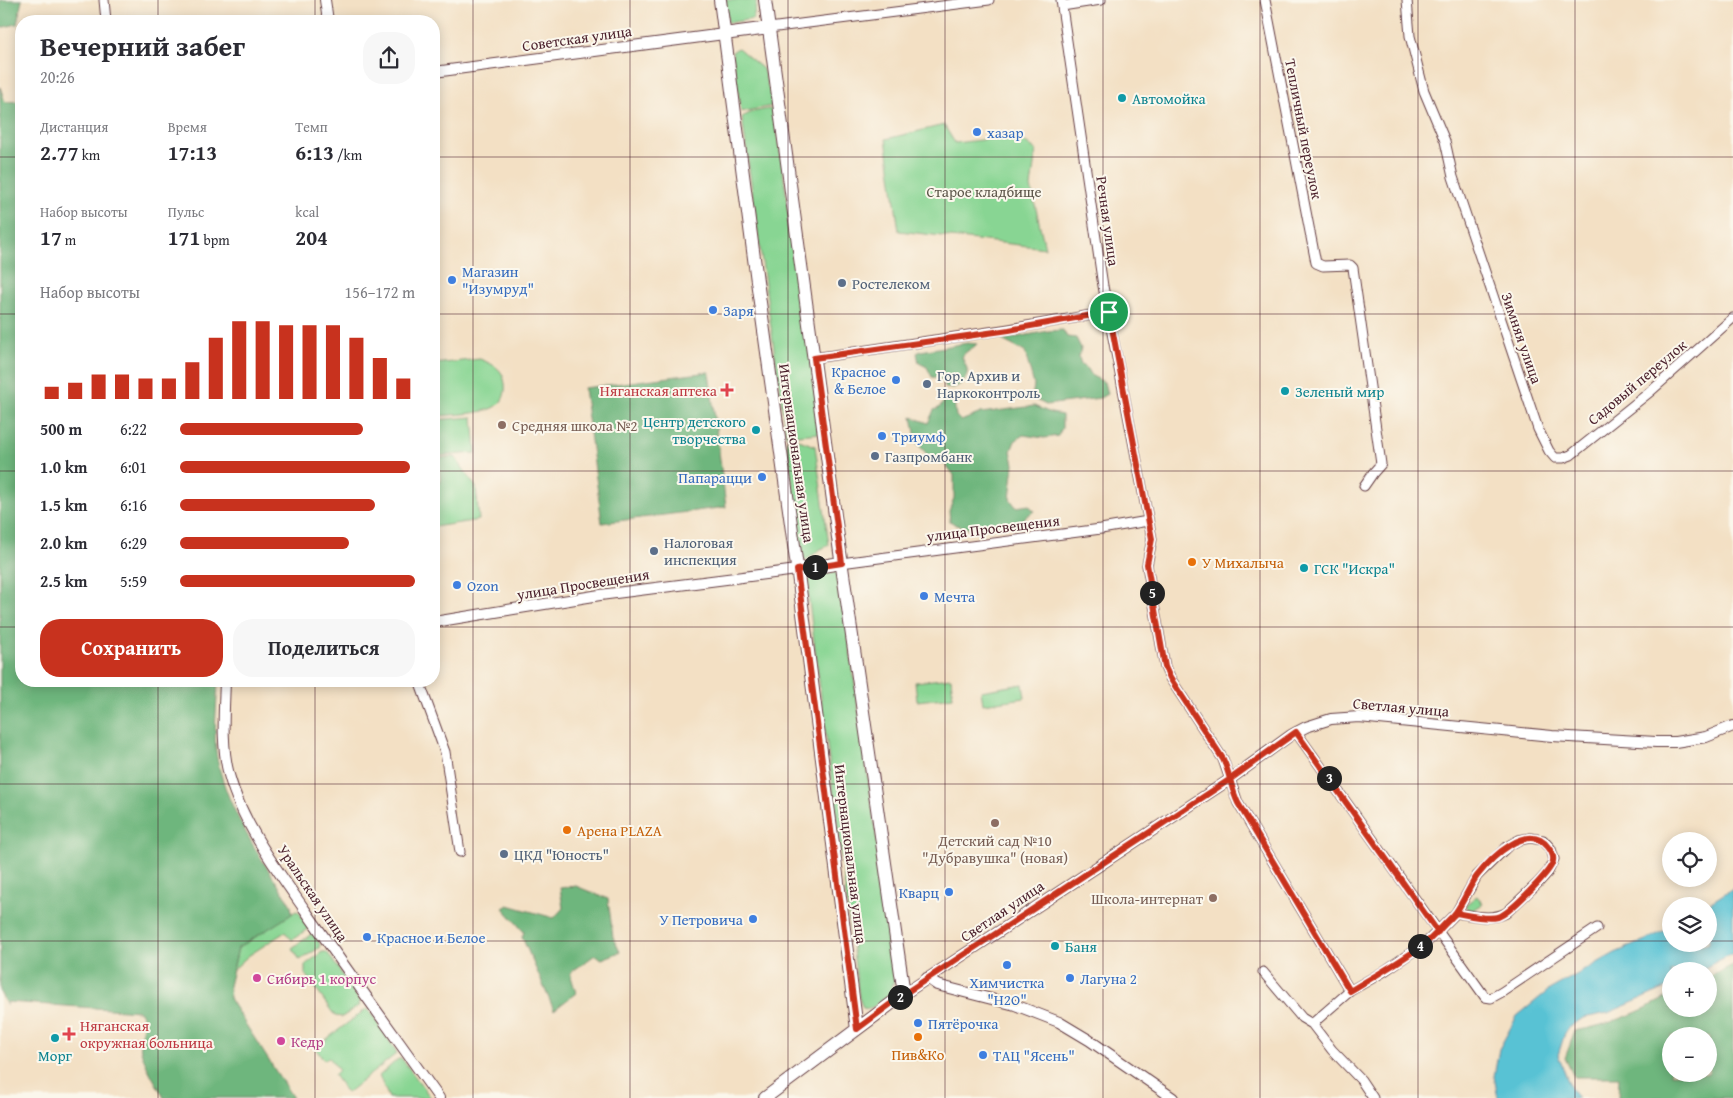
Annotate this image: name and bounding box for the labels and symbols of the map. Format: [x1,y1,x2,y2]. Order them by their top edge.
street label: Советская улица [521,20,634,56]
street label: Тепличный переулок [1280,57,1328,201]
place label: Автомойка [1132,88,1206,109]
marker: Автомойка [1116,92,1128,104]
place label: хазар [987,122,1024,143]
marker: хазар [971,126,983,138]
street label: Речная улица [1091,175,1125,268]
park label: Старое кладбище [926,181,1042,202]
place label: Магазин "Изумруд" [462,261,534,299]
place label: Ростелеком [852,273,930,294]
marker: Магазин "Изумруд" [446,274,458,286]
marker: Ростелеком [836,277,848,289]
street label: Зимняя улица [1497,290,1548,387]
pin [1088,291,1130,333]
place label: Заря [723,300,754,321]
marker: Заря [707,304,719,316]
street label: Садовый переулок [1583,334,1691,430]
place label: Красное & Белое [832,361,886,399]
street label: Интернациональная улица [774,362,820,545]
place label: Гор. Архив и Наркоконтроль [937,365,1040,403]
marker: Красное & Белое [890,374,902,386]
marker: Гор. Архив и Наркоконтроль [921,378,933,390]
place label: Няганская аптека [600,380,718,401]
place label: Зеленый мир [1295,381,1384,402]
marker: Няганская аптека [721,384,733,396]
marker: Зеленый мир [1279,385,1291,397]
place label: Центр детского творчества [643,411,747,449]
place label: Средняя школа №2 [512,415,638,436]
marker: Средняя школа №2 [496,419,508,431]
marker: Центр детского творчества [750,424,762,436]
place label: Триумф [892,426,946,447]
marker: Триумф [876,430,888,442]
place label: Газпромбанк [885,446,972,467]
marker: Газпромбанк [869,450,881,462]
place label: Папарацци [678,467,752,488]
marker: Папарацци [756,471,768,483]
street label: улица Просвещения [924,509,1061,547]
place label: Налоговая инспекция [664,532,737,570]
marker: Налоговая инспекция [648,545,660,557]
place label: У Михалыча [1202,552,1285,573]
pin: 1 [802,554,828,580]
marker: У Михалыча [1186,556,1198,568]
place label: ГСК "Искра" [1314,558,1395,579]
marker: ГСК "Искра" [1298,562,1310,574]
street label: улица Просвещения [514,563,651,605]
place label: Ozon [467,575,499,596]
marker: Ozon [451,579,463,591]
pin: 5 [1140,580,1164,606]
place label: Мечта [934,586,976,607]
marker: Мечта [918,590,930,602]
street label: Светлая улица [1352,692,1451,722]
street label: Интернациональная улица [830,763,873,946]
pin: 3 [1316,766,1342,790]
marker: Детский сад №10 "Дубравушка" (новая) [989,817,1001,829]
place label: Арена PLAZA [577,820,662,841]
marker: Арена PLAZA [561,824,573,836]
place label: Детский сад №10 "Дубравушка" (новая) [922,830,1068,868]
street label: Уральская улица [273,840,354,946]
place label: ЦКД "Юность" [514,844,609,865]
marker: ЦКД "Юность" [498,848,510,860]
street label: Светлая улица [956,875,1049,947]
place label: Кварц [899,882,939,903]
marker: Кварц [943,886,955,898]
place label: Школа-интернат [1091,888,1204,909]
marker: Школа-интернат [1207,892,1219,904]
place label: У Петровича [659,909,744,930]
marker: У Петровича [747,913,759,925]
place label: Красное и Белое [377,927,486,948]
marker: Красное и Белое [361,931,373,943]
pin: 4 [1408,934,1432,958]
place label: Баня [1065,936,1097,957]
marker: Баня [1049,940,1061,952]
marker: Химчистка "H2O" [1001,959,1013,971]
place label: Сибирь 1 корпус [267,968,376,989]
place label: Лагуна 2 [1080,968,1137,989]
marker: Сибирь 1 корпус [251,972,263,984]
place label: Химчистка "H2O" [970,972,1045,1010]
marker: Лагуна 2 [1064,972,1076,984]
pin: 2 [888,984,912,1010]
place label: Пятёрочка [928,1013,999,1034]
place label: Няганская окружная больница [80,1015,214,1053]
marker: Пятёрочка [912,1017,924,1029]
marker: Няганская окружная больница [62,1027,76,1041]
place label: Кедр [291,1031,324,1052]
marker: Пив&Ко [912,1031,924,1043]
marker: Морг [49,1032,61,1044]
marker: Кедр [275,1035,287,1047]
place label: Пив&Ко [892,1044,945,1065]
place label: Морг [38,1045,73,1066]
place label: ТАЦ "Ясень" [993,1045,1075,1066]
marker: ТАЦ "Ясень" [977,1049,989,1061]

